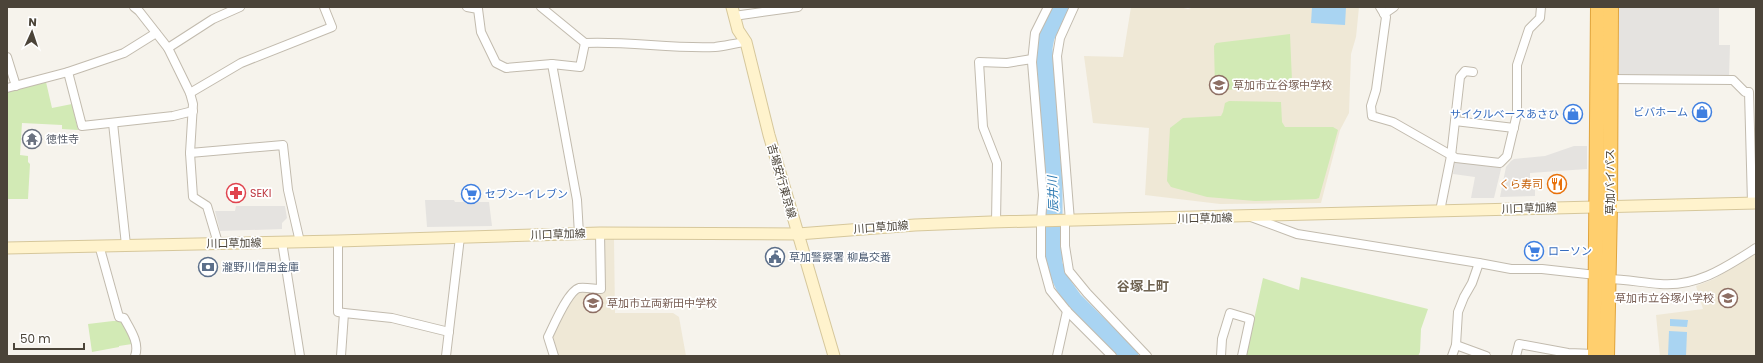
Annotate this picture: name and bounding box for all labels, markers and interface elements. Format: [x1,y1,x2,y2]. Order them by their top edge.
north arrow [12,12,52,52]
text: N [28,14,37,30]
school or university icon: 草加市立谷塚中学校 [1208,74,1230,96]
place label: 草加市立谷塚中学校 [1233,77,1332,93]
shop icon: ビバホーム [1691,101,1713,123]
shop icon: サイクルベースあさひ [1562,103,1584,125]
place label: ビバホーム [1633,104,1688,120]
place label: サイクルベースあさひ [1450,106,1559,122]
temple icon: 徳性寺 [21,128,43,150]
place label: 徳性寺 [46,131,79,147]
street label: 吉場安行東京線 [764,142,800,220]
street label: 草加バイパス [1602,149,1618,215]
restaurant icon: くら寿司 [1546,173,1568,195]
water label: 辰井川 [1043,174,1062,212]
place label: くら寿司 [1499,176,1543,192]
pharmacy icon: SEKI [225,182,247,204]
supermarket icon: セブン-イレブン [460,183,482,205]
place label: SEKI [250,185,271,201]
place label: セブン-イレブン [485,186,568,202]
street label: 川口草加線 [1501,199,1557,217]
street label: 川口草加線 [1177,210,1233,226]
street label: 川口草加線 [853,217,909,237]
street label: 川口草加線 [530,225,586,243]
street label: 川口草加線 [206,235,262,251]
supermarket icon: ローソン [1523,240,1545,262]
place label: ローソン [1548,243,1592,259]
public building icon: 草加警察署 柳島交番 [764,246,786,268]
place label: 草加警察署 柳島交番 [789,249,891,265]
bank icon: 瀧野川信用金庫 [197,256,219,278]
place label: 瀧野川信用金庫 [222,259,299,275]
district label: 谷塚上町 [1117,277,1169,296]
school or university icon: 草加市立谷塚小学校 [1717,287,1739,309]
place label: 草加市立谷塚小学校 [1615,290,1714,306]
school or university icon: 草加市立両新田中学校 [582,292,604,314]
place label: 草加市立両新田中学校 [607,295,717,311]
scale bar [14,325,84,351]
text: 50 m [20,330,51,347]

